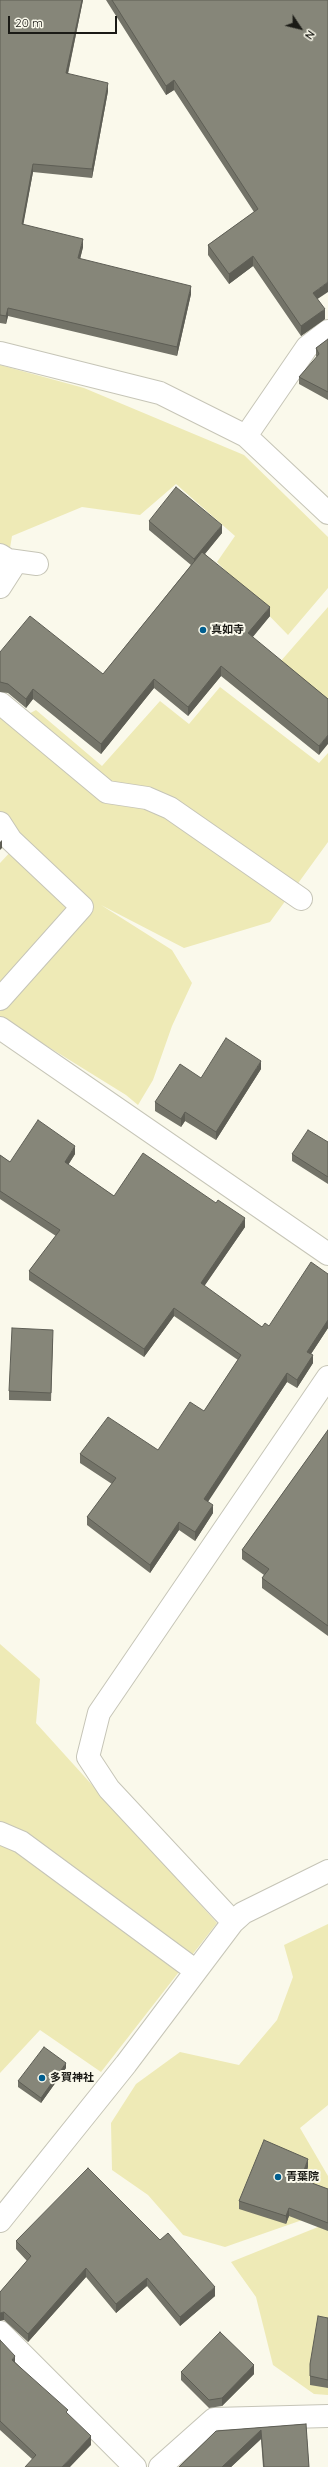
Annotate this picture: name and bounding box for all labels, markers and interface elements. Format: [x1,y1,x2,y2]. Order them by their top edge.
scale bar [10,8,119,34]
north arrow [280,8,320,48]
text: 20 m [15,15,43,30]
text: N [302,28,318,42]
place label: 真如寺 [211,623,244,637]
marker: 真如寺 [198,625,208,635]
place label: 多賀神社 [50,2071,94,2085]
marker: 多賀神社 [37,2073,47,2083]
place label: 青葉院 [286,2170,319,2184]
marker: 青葉院 [273,2172,283,2182]

